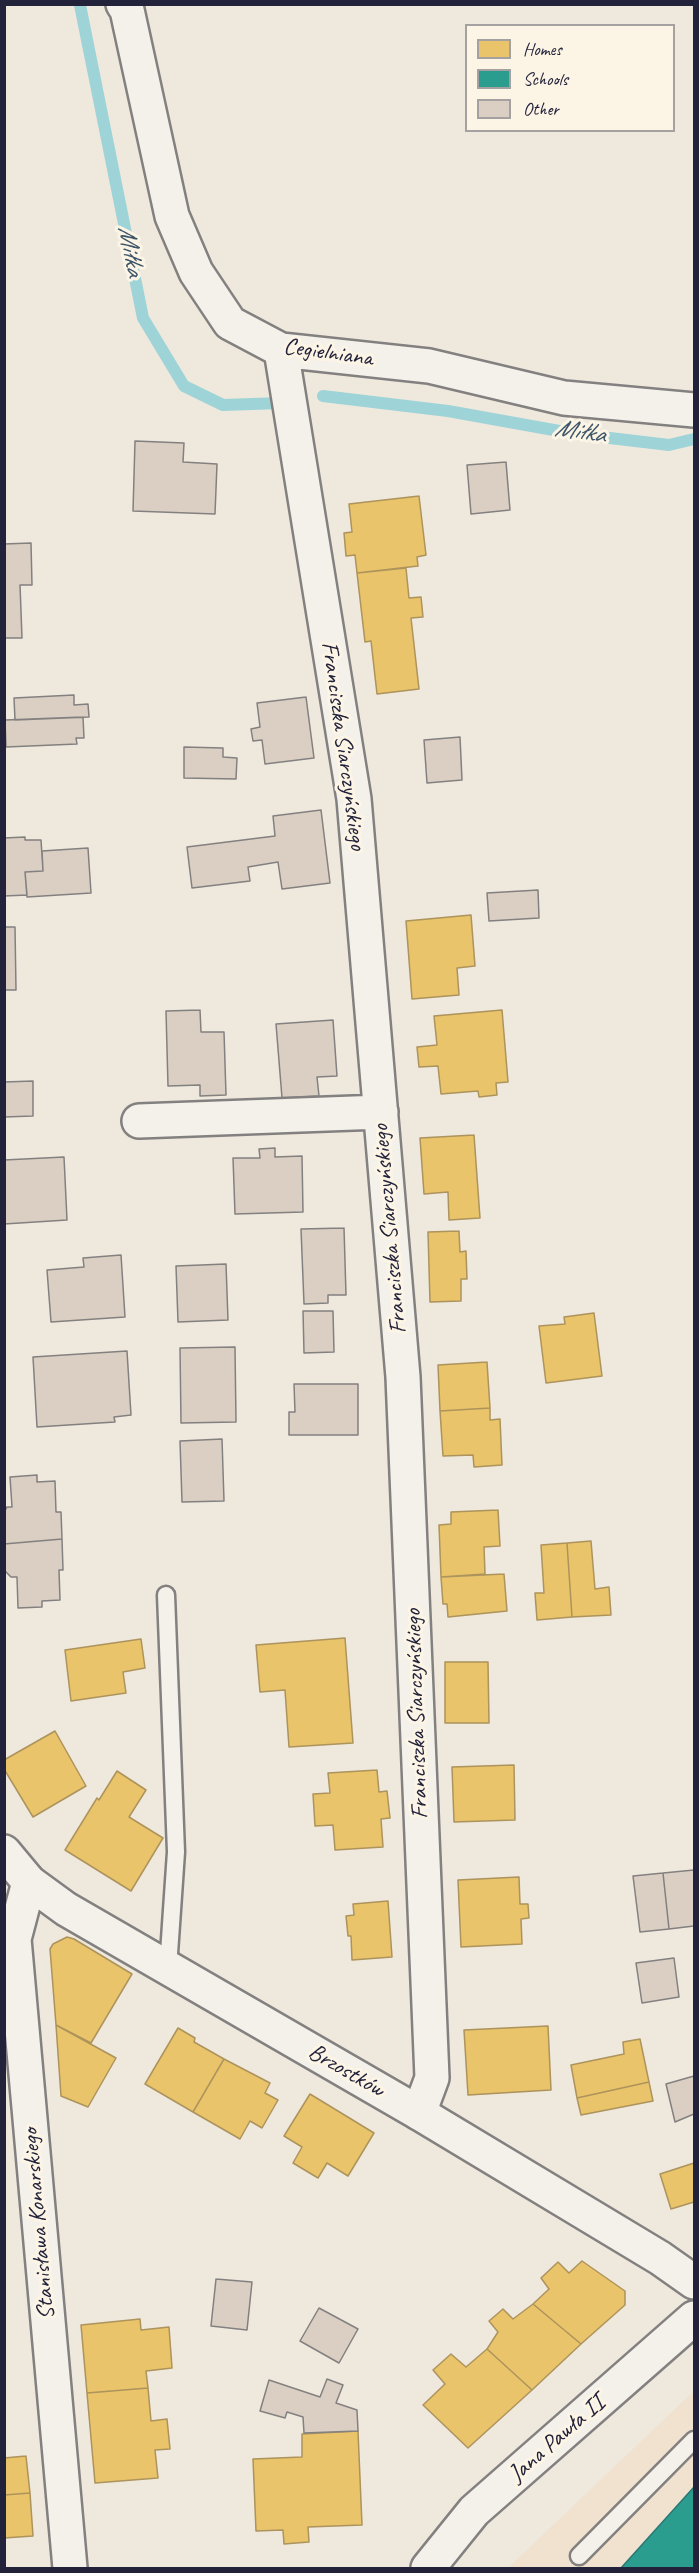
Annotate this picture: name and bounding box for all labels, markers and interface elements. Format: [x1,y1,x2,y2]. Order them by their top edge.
legend [465,24,675,132]
text: Homes [523,38,562,60]
text: Schools [523,68,568,90]
text: Other [523,98,559,120]
water label: Miłka [110,223,150,279]
street label: Cegielniana [282,333,374,373]
water label: Miłka [553,413,607,451]
street label: Franciszka Siarczyńskiego [314,640,372,852]
street label: Franciszka Siarczyńskiego [366,1123,414,1335]
street label: Franciszka Siarczyńskiego [399,1608,435,1820]
street label: Brzostków [303,2038,389,2104]
street label: Stanisława Konarskiego [16,2127,62,2321]
street label: Jana Pawła II [503,2389,611,2489]

